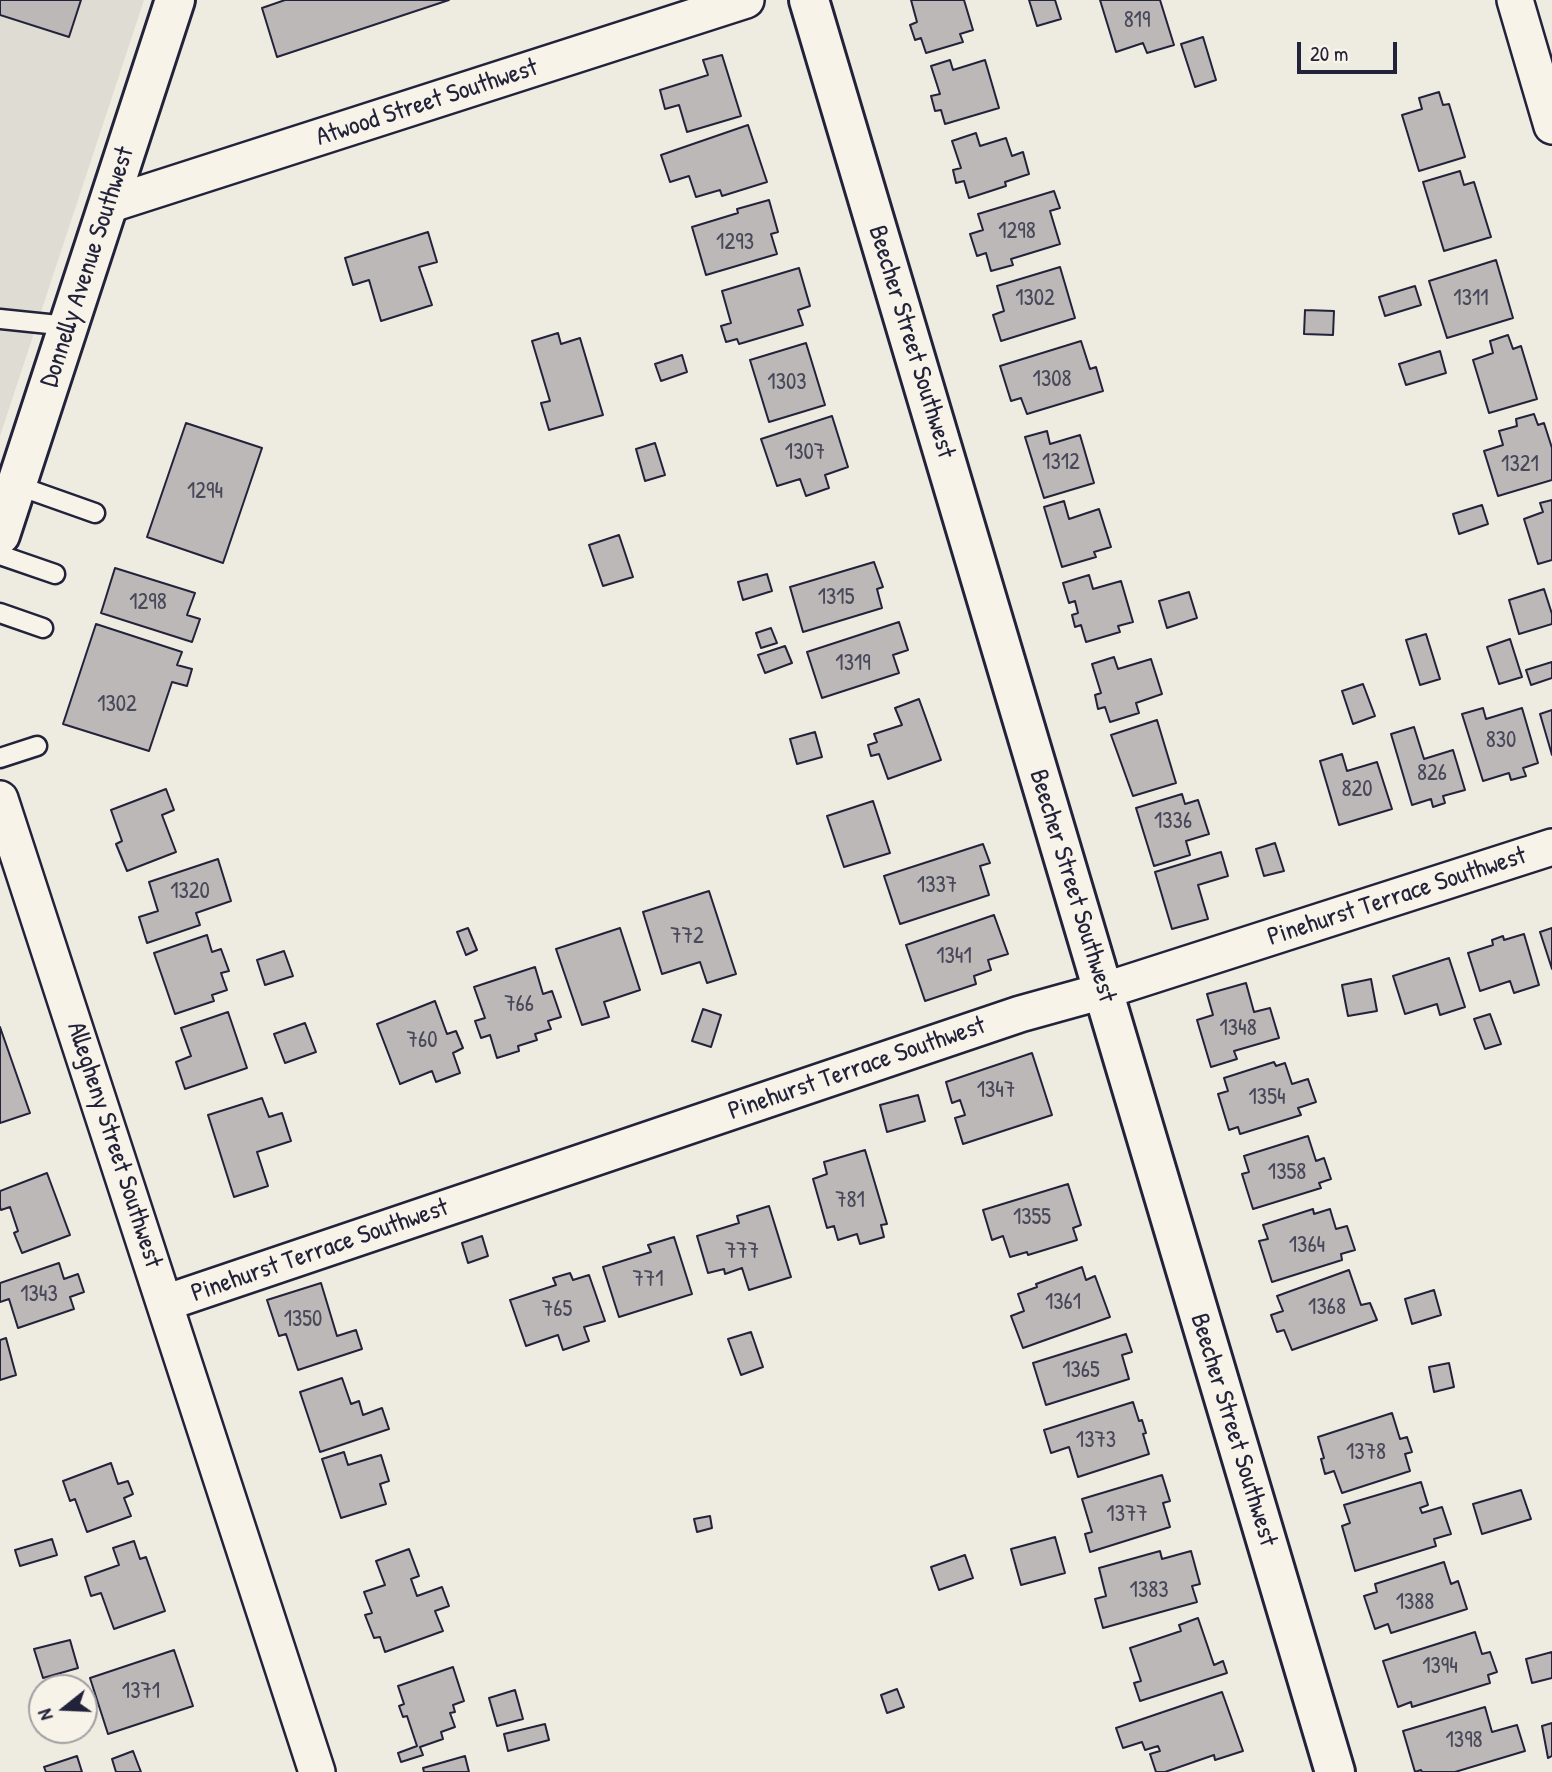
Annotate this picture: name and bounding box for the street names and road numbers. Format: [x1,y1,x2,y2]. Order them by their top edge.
street label: Atwood Street Southwest [312,52,542,154]
street label: Donnelly Avenue Southwest [34,143,142,391]
street label: Beecher Street Southwest [861,222,961,462]
street label: Beecher Street Southwest [1022,766,1122,1006]
street label: Pinehurst Terrace Southwest [1264,840,1530,954]
street label: Pinehurst Terrace Southwest [724,1010,990,1128]
street label: Allegheny Street Southwest [60,1018,168,1272]
street label: Pinehurst Terrace Southwest [187,1192,453,1310]
street label: Beecher Street Southwest [1183,1310,1283,1550]

